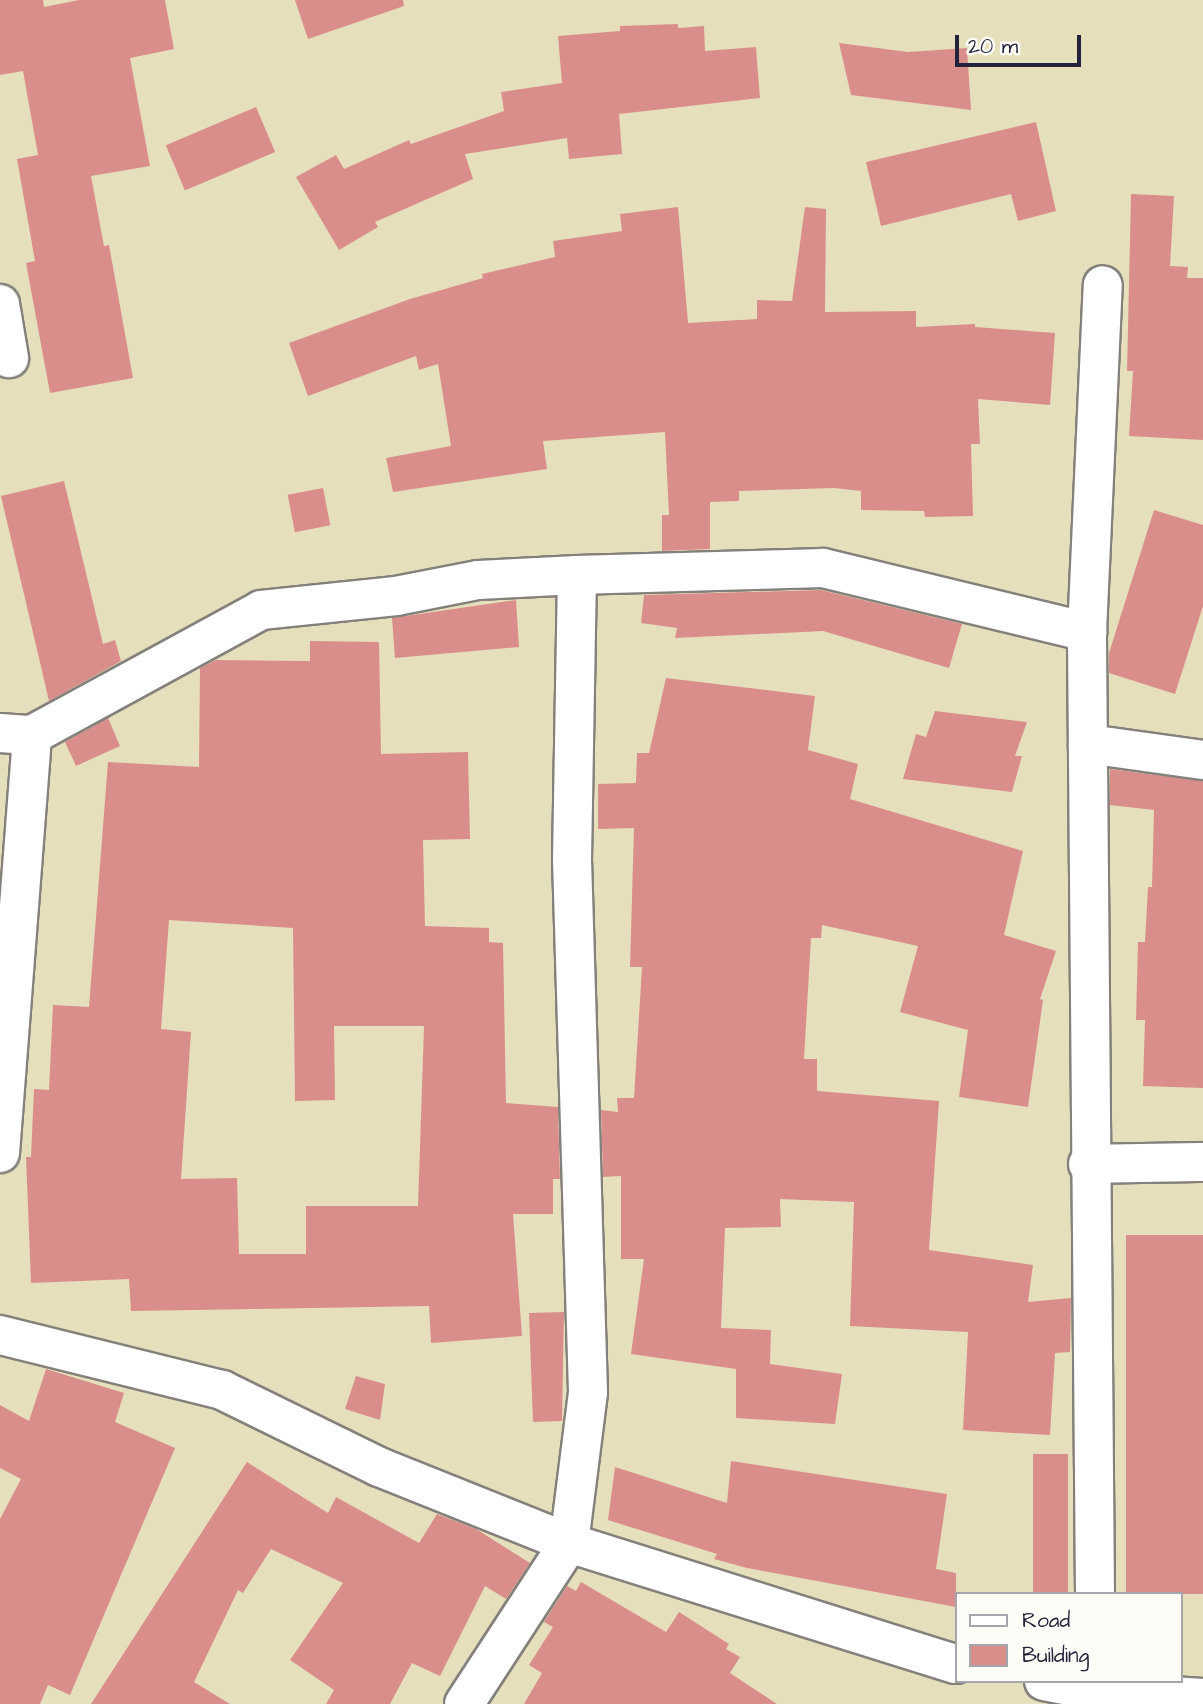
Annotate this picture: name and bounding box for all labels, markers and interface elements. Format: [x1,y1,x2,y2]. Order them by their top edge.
scale bar [958,21,1084,65]
text: 20 m [968,32,1018,61]
legend [954,1592,1182,1683]
text: Road [1022,1606,1070,1635]
text: Building [1022,1641,1089,1670]

